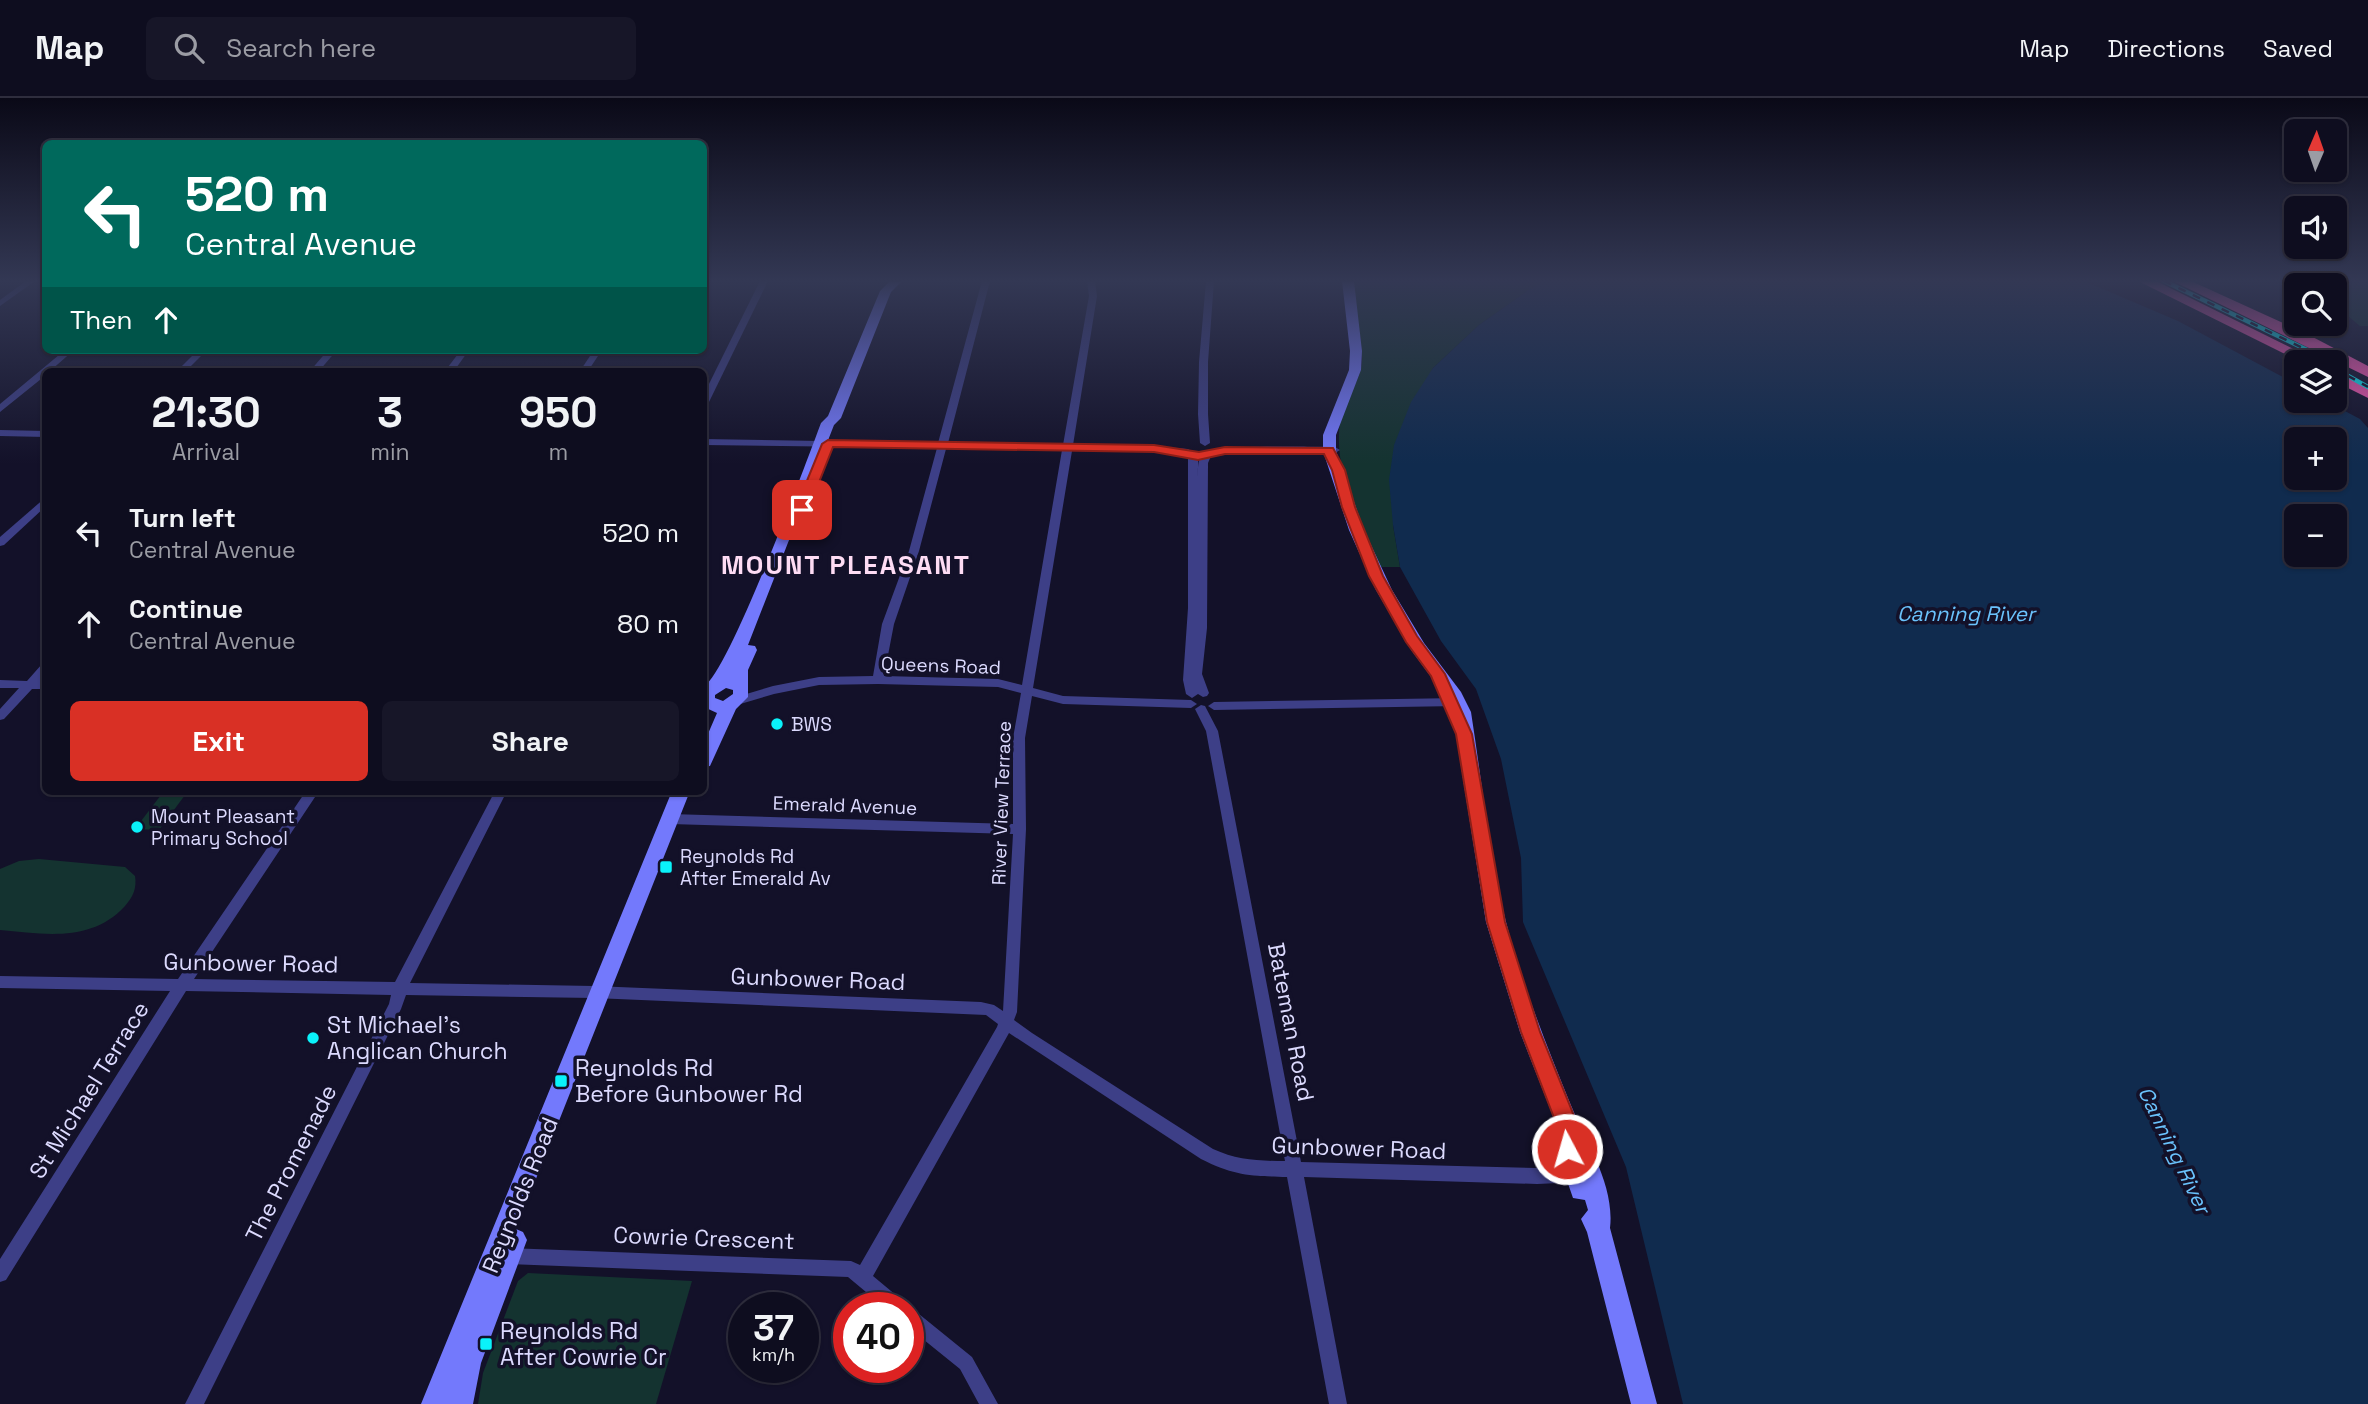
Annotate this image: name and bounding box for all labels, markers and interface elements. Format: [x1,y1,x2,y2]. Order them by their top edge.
search box [146,17,636,80]
text: Map [35,27,104,69]
icon: search [170,29,208,67]
text: Search here [226,31,376,65]
text: Map [2019,33,2069,64]
text: Directions [2107,33,2225,64]
text: Saved [2263,33,2333,64]
north arrow [2284,119,2347,182]
map controls [2284,119,2347,567]
text: 520 m [185,163,329,225]
icon: left [70,168,161,259]
button: sound [2284,196,2347,259]
text: Central Avenue [185,224,417,264]
button: search [2284,273,2347,336]
icon: ahead [147,301,185,339]
text: Then [70,303,133,337]
button: layers [2284,350,2347,413]
text: 21:30 [151,386,261,439]
text: 3 [377,386,403,439]
text: 950 [519,386,598,439]
button: + [2284,427,2347,490]
text: Arrival [172,437,240,467]
text: min [370,437,410,467]
text: m [548,437,568,467]
pin [772,480,832,540]
icon: arrive [783,491,821,529]
text: Turn left [129,501,236,535]
button: − [2284,504,2347,567]
icon: left [70,514,108,552]
text: 520 m [602,516,679,550]
text: Central Avenue [129,535,296,565]
district label: MOUNT PLEASANT [721,548,971,582]
text: Continue [129,592,243,626]
water label: Canning River [1897,600,2037,627]
icon: ahead [70,605,108,643]
text: 80 m [617,607,679,641]
text: Central Avenue [129,626,296,656]
street label: Queens Road [881,651,1001,680]
button: Exit [70,701,368,781]
button: Share [382,701,679,781]
place label: BWS [791,712,832,737]
marker: BWS [769,716,785,732]
street label: River View Terrace [986,720,1017,886]
street label: Emerald Avenue [772,790,918,821]
place label: Mount Pleasant Primary School [151,804,295,851]
marker: Mount Pleasant Primary School [129,819,145,835]
place label: Reynolds Rd After Emerald Av [680,844,831,891]
marker: Reynolds Rd After Emerald Av [658,859,674,875]
street label: Bateman Road [1261,940,1321,1104]
street label: Gunbower Road [163,946,339,980]
street label: Gunbower Road [730,961,906,997]
street label: St Michael Terrace [22,996,156,1184]
place label: St Michael's Anglican Church [327,1010,507,1066]
marker: St Michael's Anglican Church [305,1030,321,1046]
place label: Reynolds Rd Before Gunbower Rd [575,1053,803,1109]
marker: Reynolds Rd Before Gunbower Rd [553,1073,569,1089]
street label: The Promenade [239,1079,343,1247]
water label: Canning River [2132,1082,2218,1220]
position arrow [1530,1112,1604,1186]
street label: Reynolds Road [475,1113,565,1277]
street label: Gunbower Road [1271,1130,1447,1166]
street label: Cowrie Crescent [613,1220,795,1256]
speed limit sign: 40 [833,1292,924,1383]
text: 37 [753,1306,794,1350]
place label: Reynolds Rd After Cowrie Cr [500,1316,667,1372]
marker: Reynolds Rd After Cowrie Cr [478,1336,494,1352]
text: km/h [752,1343,795,1366]

